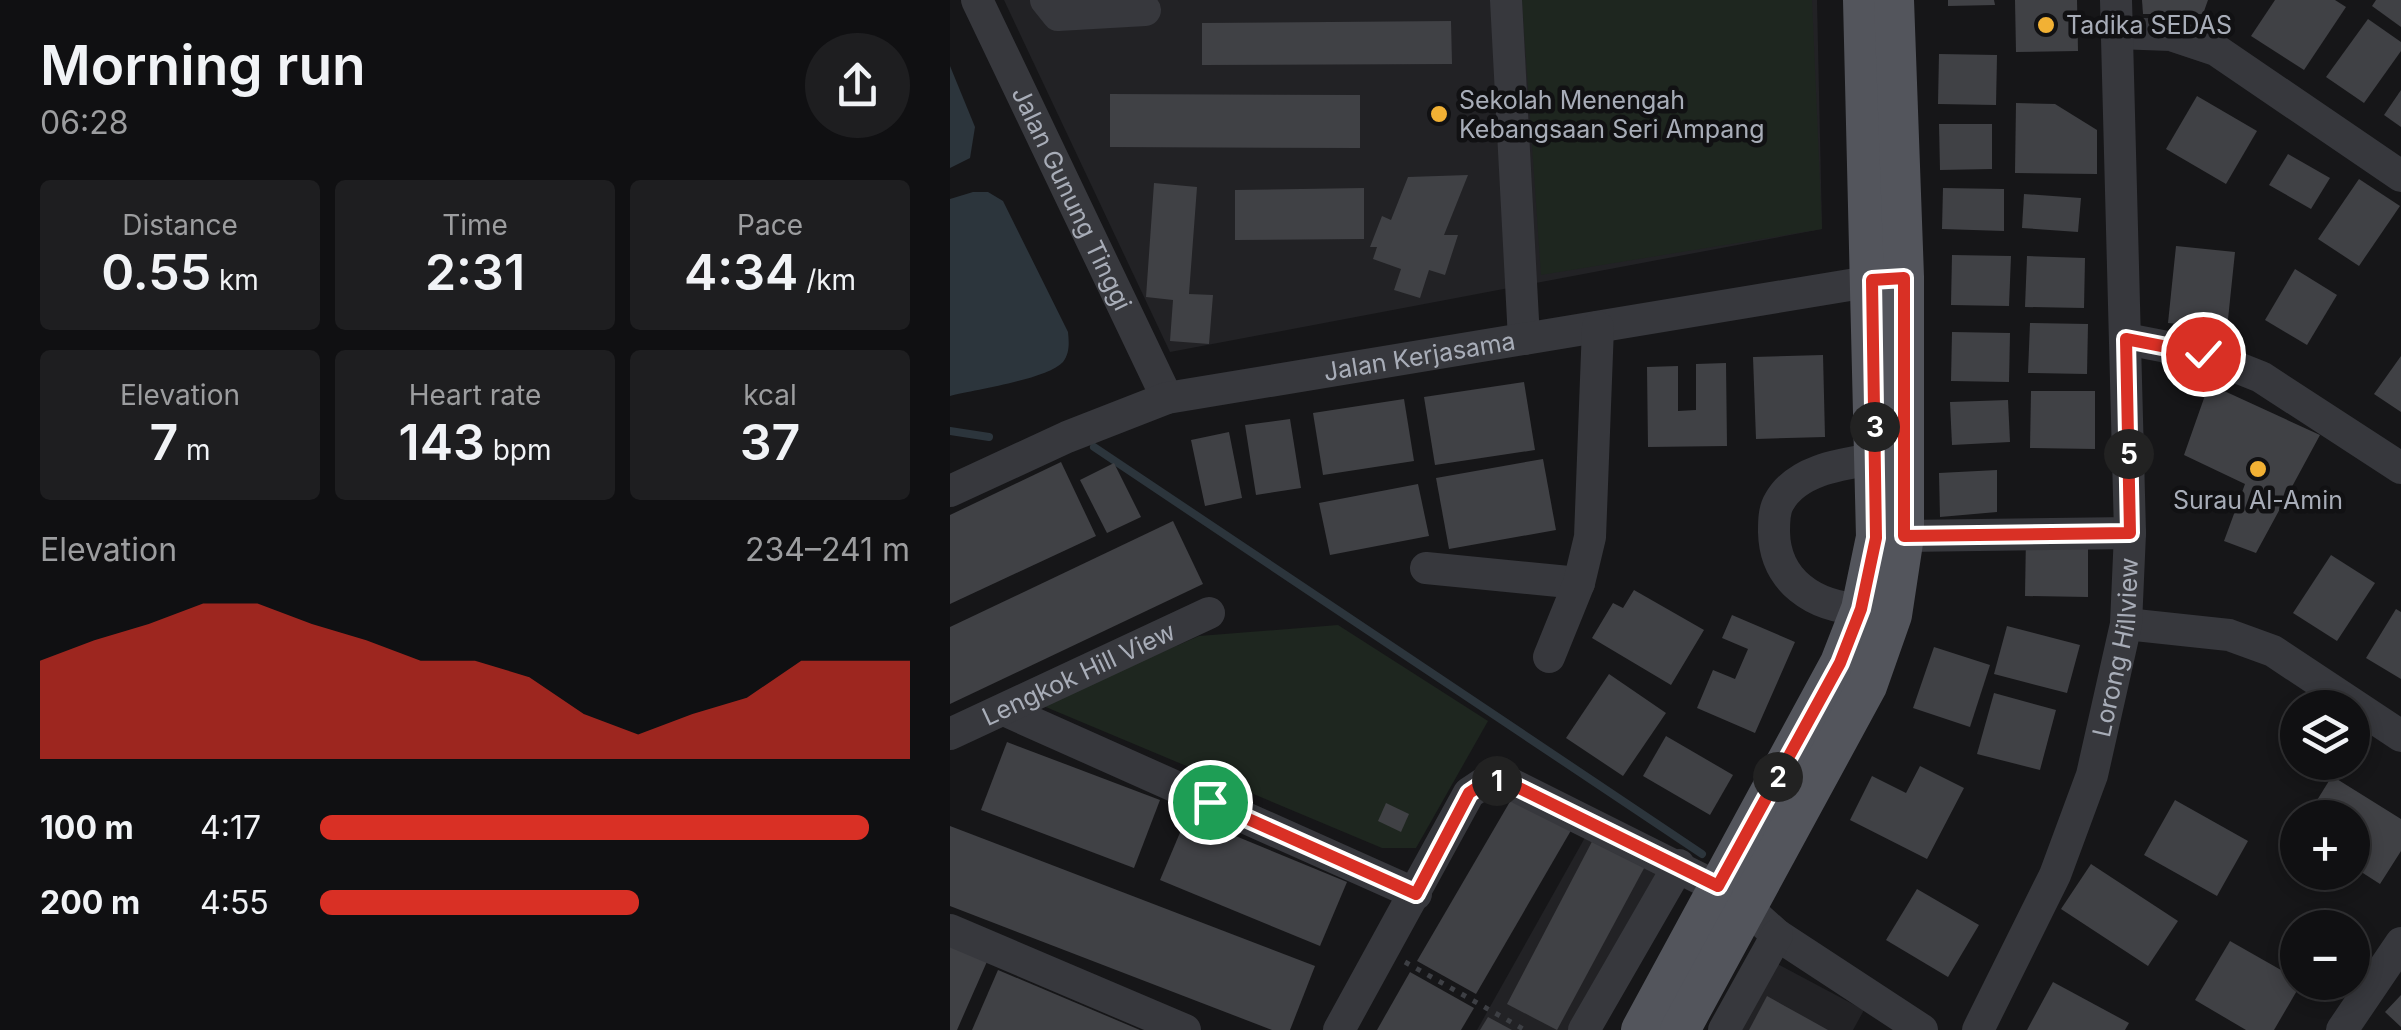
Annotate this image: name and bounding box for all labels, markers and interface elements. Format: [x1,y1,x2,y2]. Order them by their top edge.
place label: Tadika SEDAS [2066,10,2232,40]
marker: Tadika SEDAS [2035,14,2057,36]
text: Morning run [40,32,366,98]
button: share [805,33,910,138]
street label: Jalan Gunung Tinggi [1006,82,1138,315]
place label: Sekolah Menengah Kebangsaan Seri Ampang [1459,85,1765,144]
text: 06:28 [40,103,129,142]
marker: Sekolah Menengah Kebangsaan Seri Ampang [1428,103,1450,125]
text: Distance [122,208,238,242]
text: Time [442,208,508,242]
text: Pace [737,208,803,242]
text: 0.55 [101,242,211,302]
text: 2:31 [425,242,525,302]
text: 4:34 [684,242,798,302]
text: km [211,263,259,297]
text: /km [798,263,856,297]
pin [2161,312,2246,397]
street label: Jalan Kerjasama [1321,326,1517,387]
icon: check [2176,327,2231,382]
text: Elevation [120,378,240,412]
text: Heart rate [409,378,541,412]
text: kcal [743,378,797,412]
pin: 3 [1850,402,1900,452]
text: 3 [1866,410,1884,444]
text: 7 [149,412,178,472]
text: 143 [399,412,485,472]
text: 37 [740,412,800,472]
pin: 5 [2104,429,2154,479]
text: m [178,433,211,467]
text: bpm [485,433,551,467]
text: 5 [2120,437,2138,471]
marker: Surau Al-Amin [2247,458,2269,480]
place label: Surau Al-Amin [2173,485,2343,515]
text: Elevation [40,530,177,569]
text: 234–241 m [745,530,910,569]
street label: Lorong Hillview [2086,557,2144,740]
street label: Lengkok Hill View [977,616,1180,732]
map controls [2280,690,2370,1000]
button: layers [2280,690,2370,780]
pin: 2 [1753,752,1803,802]
pin: 1 [1472,756,1522,806]
pin [1168,760,1253,845]
text: 2 [1769,760,1787,794]
text: 1 [1491,764,1503,798]
icon: arrive [1183,775,1238,830]
button: + [2280,800,2370,890]
text: 100 m [40,808,134,847]
text: 4:17 [200,808,261,847]
text: 200 m [40,883,140,922]
text: 4:55 [200,883,269,922]
button: − [2280,910,2370,1000]

